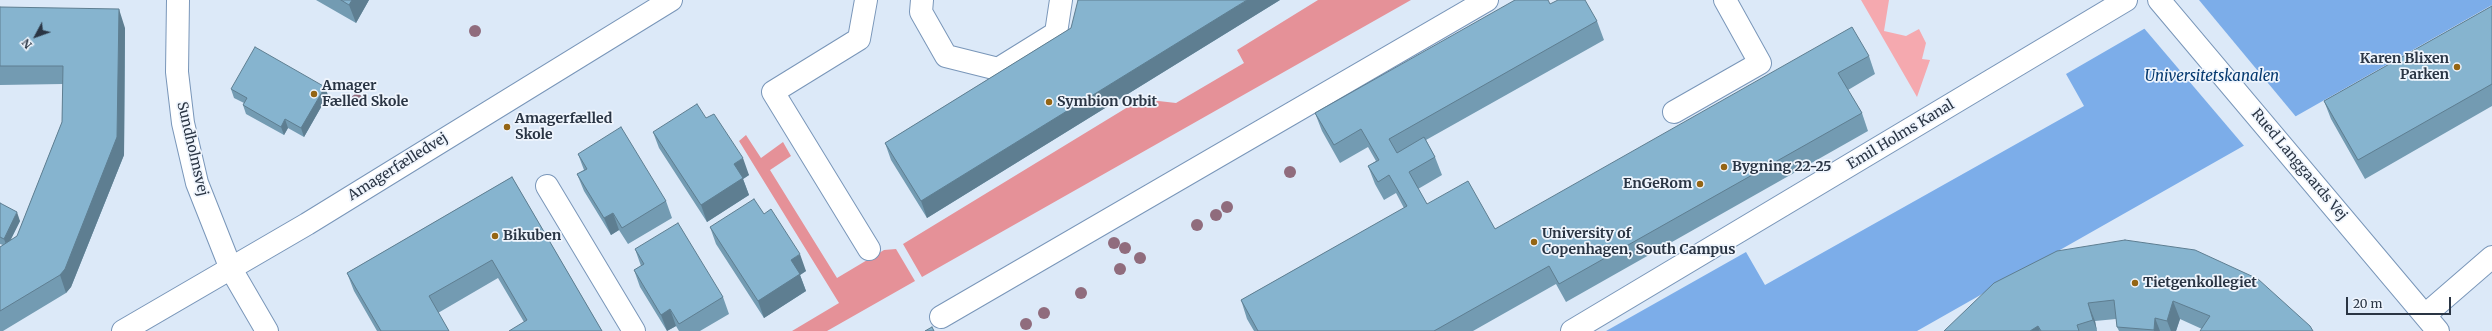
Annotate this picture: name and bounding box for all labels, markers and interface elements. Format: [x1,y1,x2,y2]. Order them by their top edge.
north arrow [16,16,56,56]
text: N [19,36,35,52]
place label: Karen Blixen Parken [2360,51,2449,84]
marker: Karen Blixen Parken [2452,62,2462,72]
water label: Universitetskanalen [2145,68,2279,86]
place label: Amager Fælled Skole [322,78,408,110]
marker: Amager Fælled Skole [309,89,319,99]
place label: Symbion Orbit [1057,94,1157,110]
marker: Symbion Orbit [1044,97,1054,107]
street label: Emil Holms Kanal [1845,97,1957,173]
street label: Sundholmsvej [173,100,211,198]
street label: Rued Langgaards Vej [2248,106,2350,224]
place label: Amagerfælled Skole [515,111,612,144]
marker: Amagerfælled Skole [502,122,512,132]
street label: Amagerfælledvej [345,130,451,204]
place label: Bygning 22-25 [1732,159,1832,175]
marker: Bygning 22-25 [1719,162,1729,172]
place label: EnGeRom [1623,176,1692,192]
marker: EnGeRom [1695,179,1705,189]
place label: University of Copenhagen, South Campus [1542,226,1735,258]
place label: Bikuben [503,228,561,244]
marker: Bikuben [490,231,500,241]
marker: University of Copenhagen, South Campus [1529,237,1539,247]
place label: Tietgenkollegiet [2143,275,2257,291]
marker: Tietgenkollegiet [2130,278,2140,288]
scale bar [2348,289,2453,315]
text: 20 m [2353,296,2382,311]

